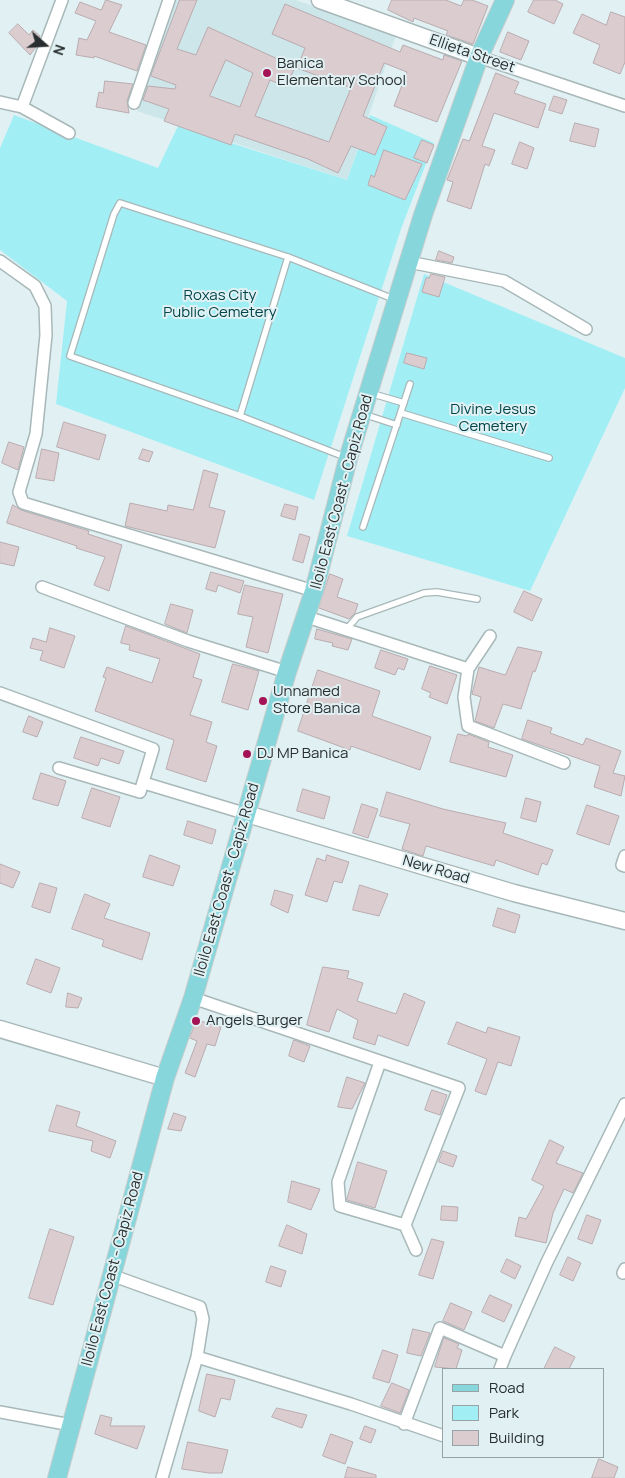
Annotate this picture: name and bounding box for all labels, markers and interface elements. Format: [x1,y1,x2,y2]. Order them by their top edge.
north arrow [20,20,70,70]
street label: Ellieta Street [427,31,517,77]
text: N [49,42,70,58]
place label: Banica Elementary School [277,55,406,90]
marker: Banica Elementary School [261,67,273,79]
park label: Roxas City Public Cemetery [163,287,277,322]
street label: Iloilo East Coast - Capiz Road [307,393,377,591]
park label: Divine Jesus Cemetery [450,401,536,436]
place label: Unnamed Store Banica [273,683,360,718]
marker: Unnamed Store Banica [257,695,269,707]
place label: DJ MP Banica [257,745,348,763]
marker: DJ MP Banica [241,748,253,760]
street label: Iloilo East Coast - Capiz Road [191,781,263,979]
street label: New Road [400,852,472,888]
place label: Angels Burger [206,1012,303,1030]
marker: Angels Burger [190,1015,202,1027]
street label: Iloilo East Coast - Capiz Road [78,1170,148,1368]
legend [442,1368,605,1458]
text: Road [489,1377,525,1398]
text: Park [489,1402,519,1423]
text: Building [489,1427,544,1448]

